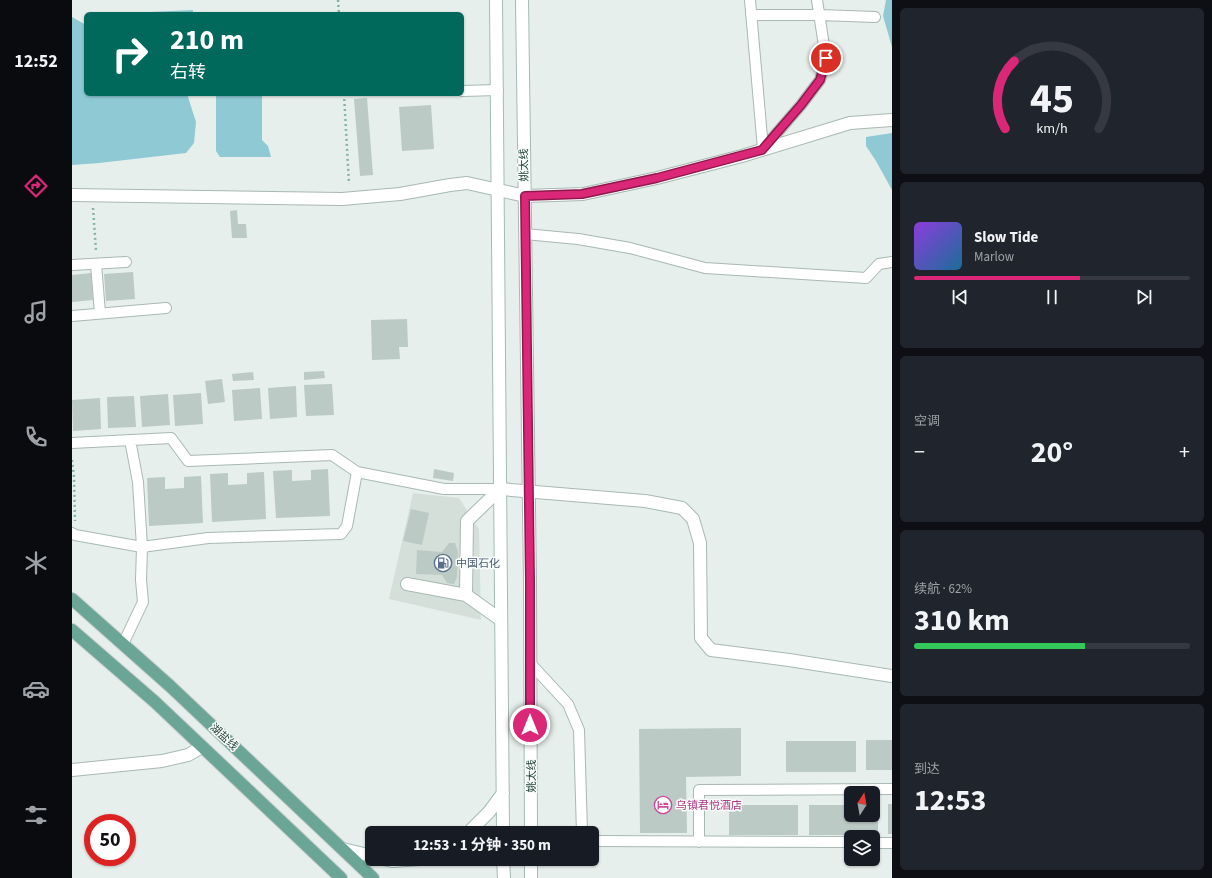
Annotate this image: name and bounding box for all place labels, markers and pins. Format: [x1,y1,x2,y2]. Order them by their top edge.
pin [809,41,843,75]
fuel station icon: 中国石化 [433,553,453,573]
place label: 中国石化 [456,556,500,571]
hotel icon: 乌镇君悦酒店 [653,795,673,815]
place label: 乌镇君悦酒店 [676,798,742,813]

